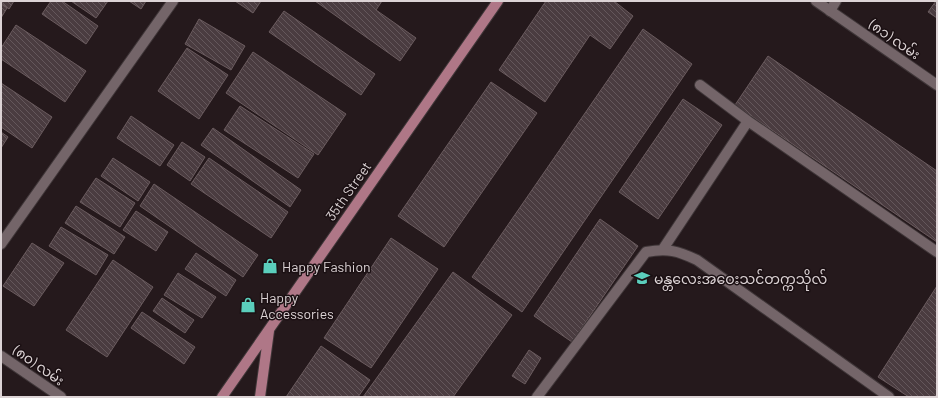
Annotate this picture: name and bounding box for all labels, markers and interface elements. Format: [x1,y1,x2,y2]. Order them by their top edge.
street label: (၈၁) လမ်း [866,14,924,63]
street label: 35th Street [322,158,374,224]
shop icon: Happy Fashion [261,257,279,275]
place label: Happy Fashion [282,258,371,275]
school or university icon: မန္တလေးအဝေးသင်တက္ကသိုလ် [633,269,651,287]
place label: မန္တလေးအဝေးသင်တက္ကသိုလ် [654,269,827,291]
place label: Happy Accessories [260,289,334,322]
shop icon: Happy Accessories [239,296,257,314]
street label: (၈၀) လမ်း [9,340,68,389]

